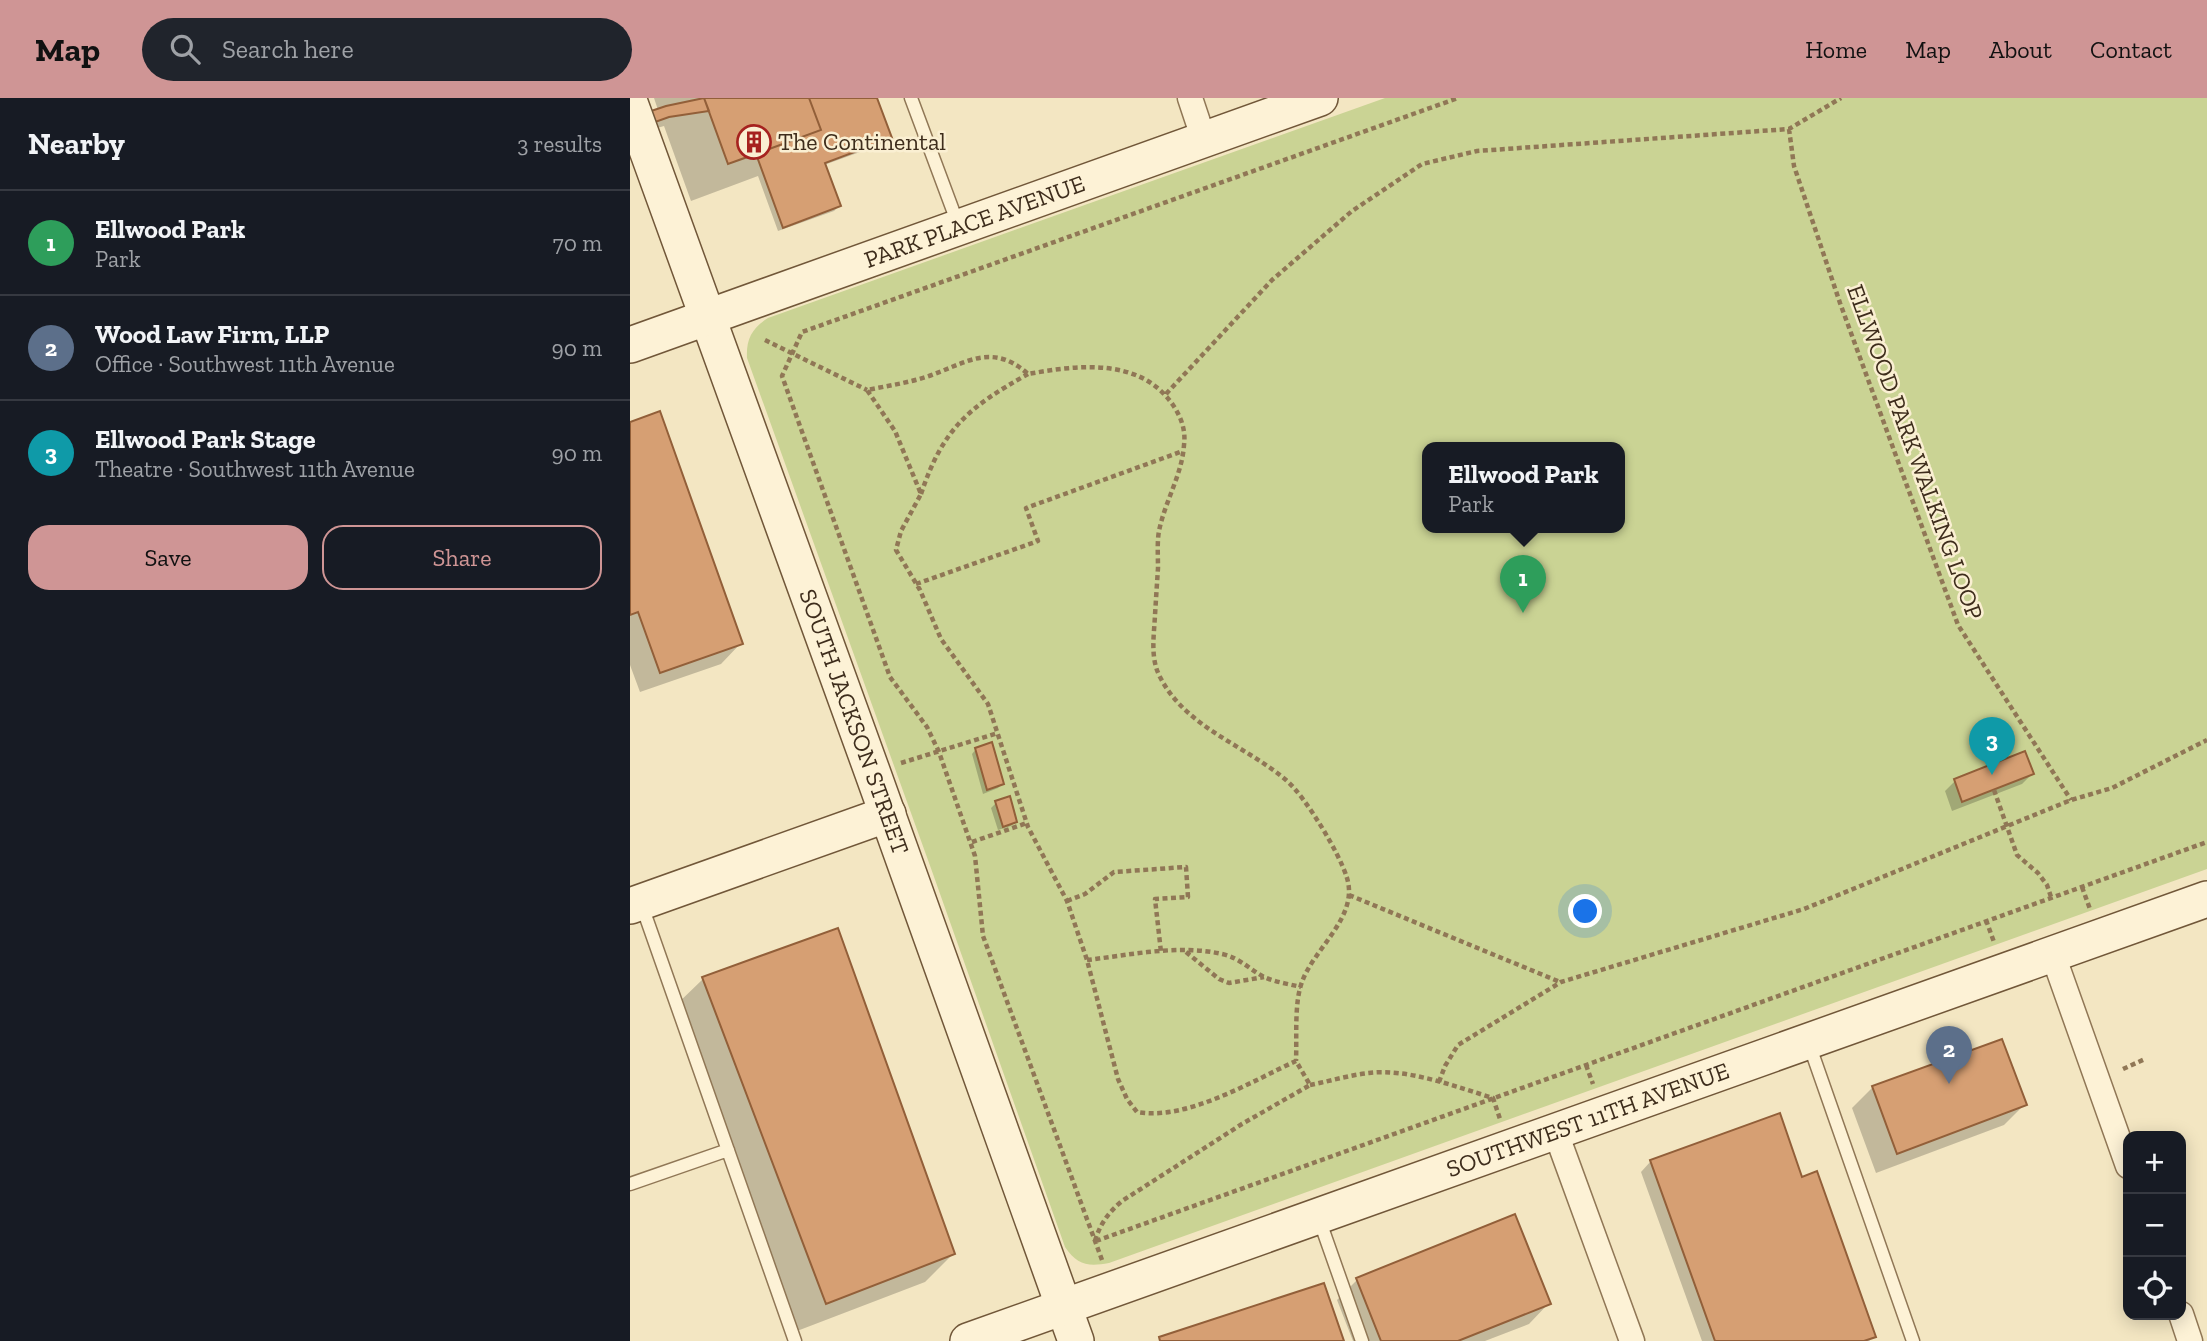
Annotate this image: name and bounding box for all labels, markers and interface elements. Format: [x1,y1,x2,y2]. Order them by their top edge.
search box [142,18,632,81]
text: Map [35,30,100,69]
icon: search [166,30,204,68]
text: Search here [222,33,354,65]
text: Home [1805,35,1867,64]
text: Map [1905,35,1951,64]
text: About [1989,35,2052,64]
text: Contact [2090,35,2172,64]
building icon: The Continental [735,123,773,161]
text: Nearby [28,126,125,162]
place label: The Continental [778,127,946,156]
text: 3 results [517,130,602,158]
street label: PARK PLACE AVENUE [860,168,1089,274]
text: Ellwood Park [95,213,245,245]
text: 1 [46,229,56,257]
text: 70 m [553,229,602,257]
text: Park [95,245,141,273]
street label: ELLWOOD PARK WALKING LOOP [1841,280,1990,624]
text: Wood Law Firm, LLP [95,318,329,350]
text: 2 [45,334,57,362]
text: 90 m [551,334,602,362]
text: Office · Southwest 11th Avenue [95,350,395,378]
text: Ellwood Park Stage [95,423,316,455]
text: 3 [45,439,57,467]
text: 90 m [551,439,602,467]
popup [1422,442,1625,533]
text: Theatre · Southwest 11th Avenue [95,455,415,483]
text: Ellwood Park [1448,458,1599,490]
text: Park [1448,490,1494,518]
button: Save [28,525,308,590]
button: Share [322,525,602,590]
pin: 1 [1500,555,1546,613]
street label: SOUTH JACKSON STREET [793,585,916,858]
pin: 3 [1969,717,2015,775]
your location [1568,894,1602,928]
pin: 2 [1926,1026,1972,1084]
street label: SOUTHWEST 11TH AVENUE [1442,1056,1733,1183]
map controls [2123,1131,2186,1320]
button: + [2123,1131,2186,1194]
button: − [2123,1194,2186,1257]
button: locate [2123,1257,2186,1320]

